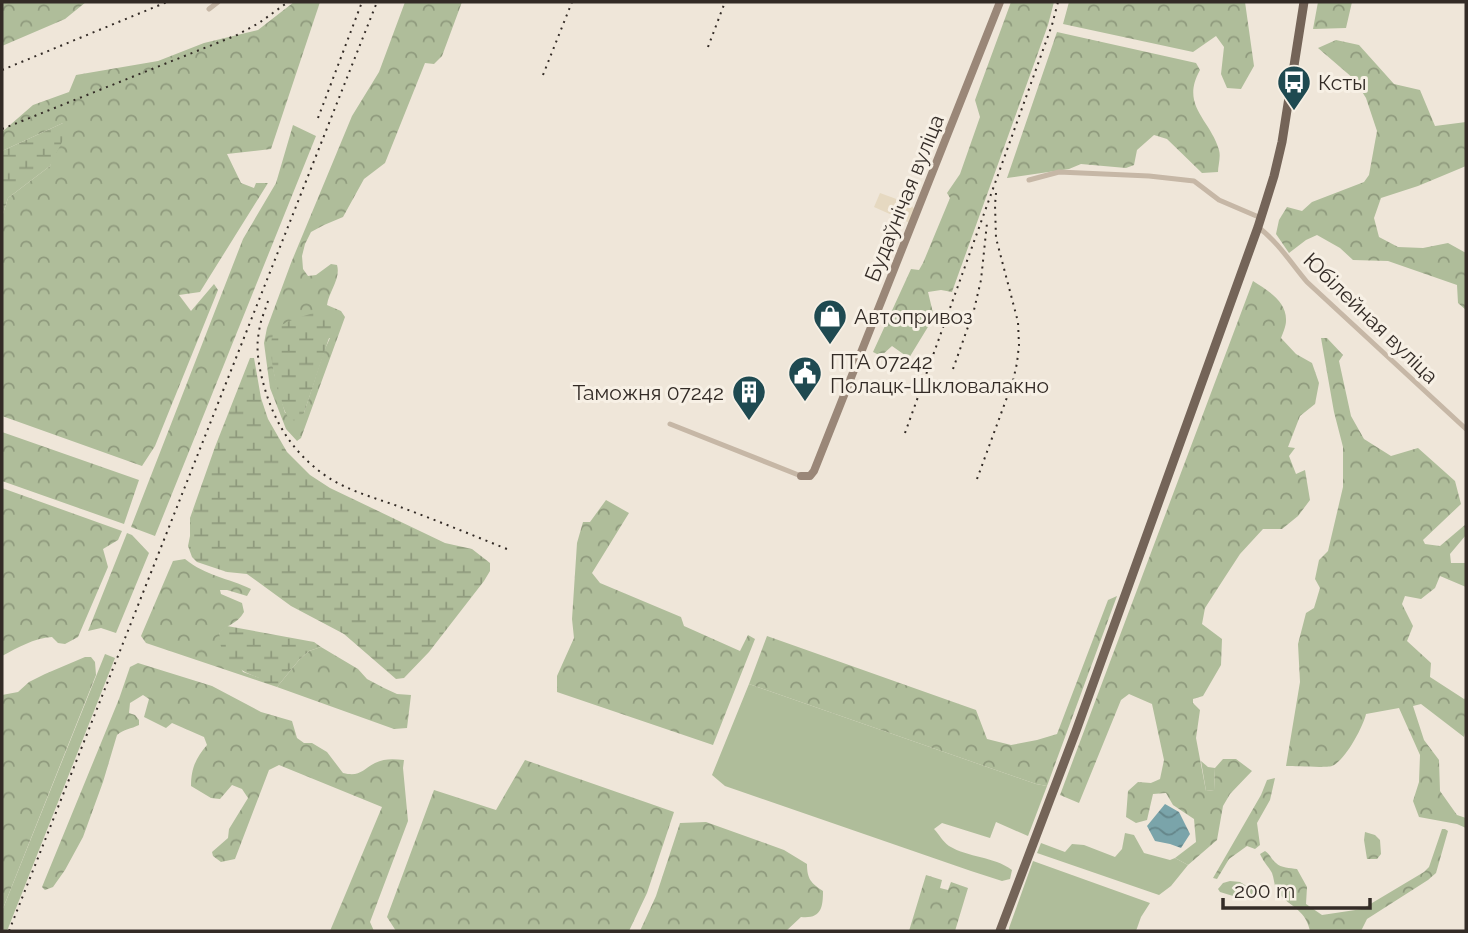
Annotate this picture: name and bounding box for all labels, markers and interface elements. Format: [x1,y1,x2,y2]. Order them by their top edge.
bus stop icon: Ксты [1275,63,1313,112]
place label: Ксты [1318,70,1366,95]
street label: Будаўнічая вуліца [859,111,949,285]
street label: Юбілейная вуліца [1299,247,1443,389]
shop icon: Автопривоз [811,297,849,346]
place label: Автопривоз [854,304,973,329]
place label: ПТА 07242 Полацк-Шкловалакно [830,349,1049,398]
public building icon: ПТА 07242 Полацк-Шкловалакно [786,354,824,403]
building icon: Таможня 07242 [730,373,768,422]
place label: Таможня 07242 [572,380,724,405]
scale bar [1223,866,1370,910]
text: 200 m [1234,878,1295,903]

